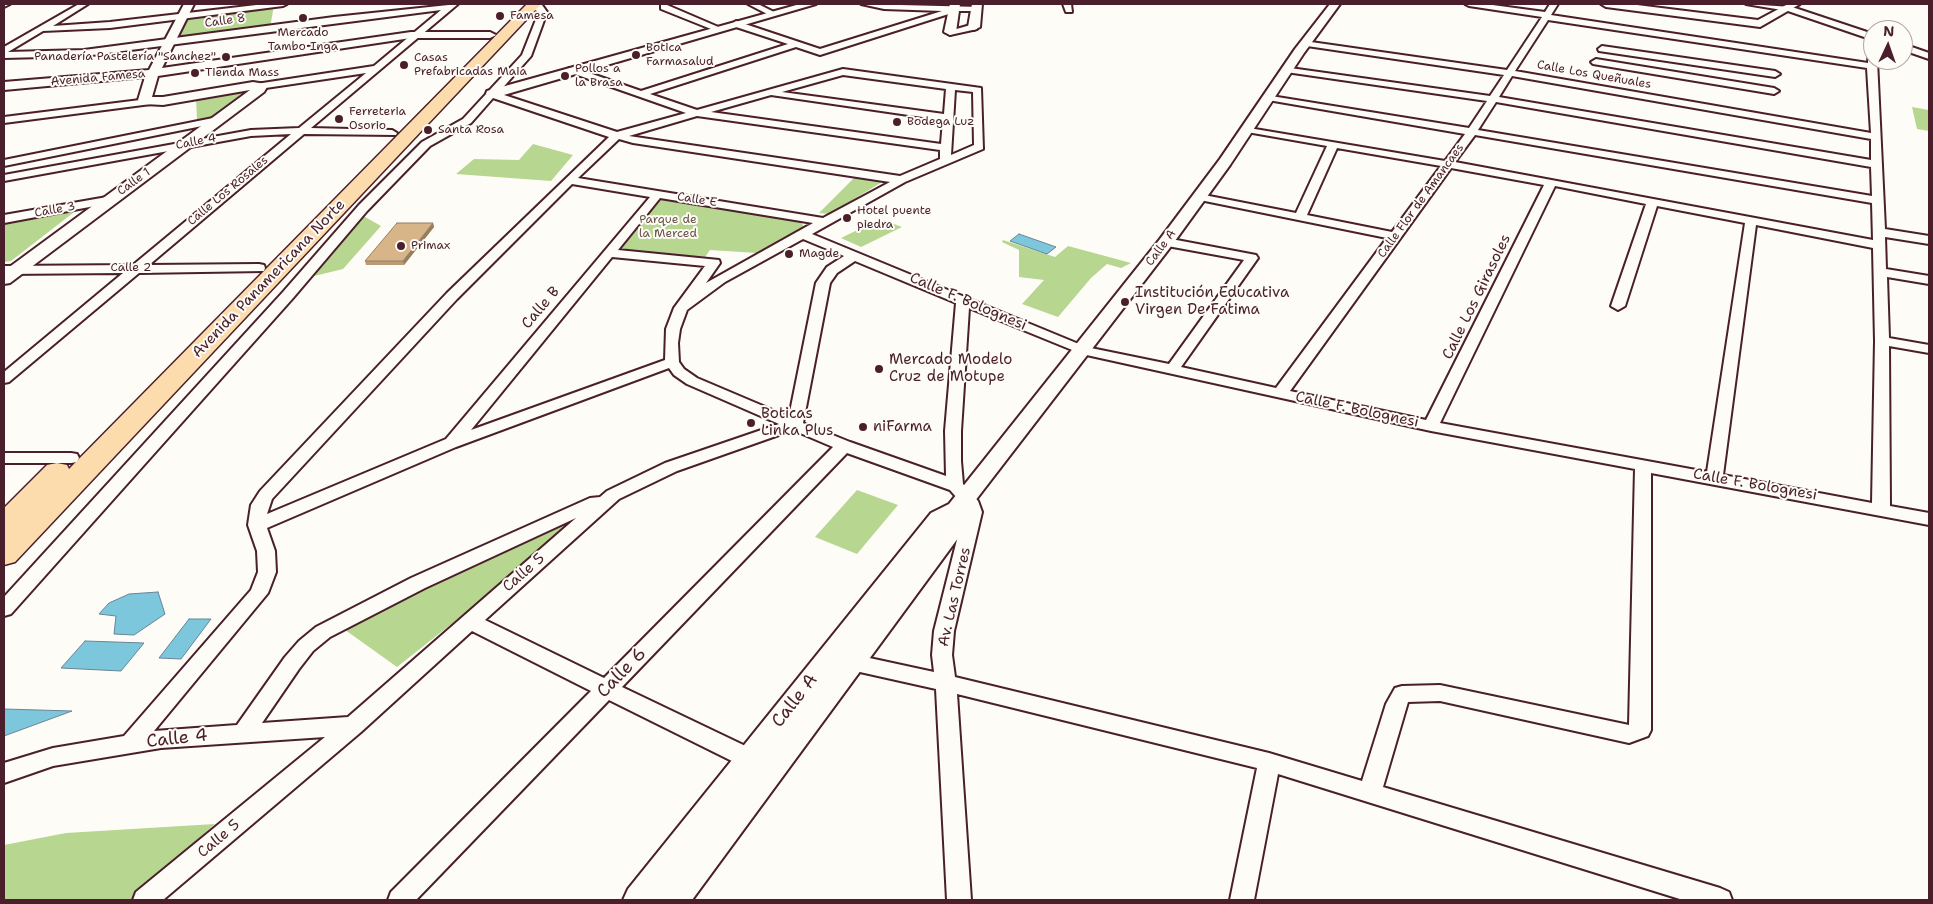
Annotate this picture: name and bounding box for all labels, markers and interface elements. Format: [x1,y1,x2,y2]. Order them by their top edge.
place label: Famesa [510,9,554,23]
marker: Famesa [494,10,506,22]
street label: Calle 8 [204,11,246,31]
marker: Mercado Tambo Inga [297,12,309,24]
north arrow [1863,20,1913,70]
text: N [1883,22,1895,40]
place label: Mercado Tambo Inga [268,26,338,54]
place label: Botica Farmasalud [646,41,713,69]
marker: Botica Farmasalud [630,49,642,61]
place label: Panadería Pastelería "Sanchez" [34,50,216,64]
marker: Panadería Pastelería "Sanchez" [220,51,232,63]
place label: Casas Prefabricadas Maia [414,51,527,79]
street label: Calle Los Queñuales [1536,58,1652,92]
marker: Casas Prefabricadas Maia [398,59,410,71]
place label: Pollos a la Brasa [575,62,623,90]
place label: Tienda Mass [205,66,279,80]
street label: Avenida Famesa [50,67,146,89]
marker: Tienda Mass [189,67,201,79]
marker: Pollos a la Brasa [559,70,571,82]
place label: Ferreteria Osorio [349,105,406,133]
marker: Ferreteria Osorio [333,113,345,125]
place label: Bodega Luz [907,115,974,129]
marker: Bodega Luz [891,116,903,128]
place label: Santa Rosa [438,123,504,137]
marker: Santa Rosa [422,124,434,136]
street label: Calle 4 [175,131,217,153]
street label: Calle Flor de Amancaes [1375,141,1467,261]
street label: Calle Los Rosales [185,153,271,229]
street label: Calle 1 [115,165,153,199]
street label: Calle E [676,190,718,210]
street label: Avenida Panamericana Norte [189,196,349,362]
street label: Calle 3 [34,199,76,221]
place label: Hotel puente piedra [857,204,931,232]
marker: Hotel puente piedra [841,212,853,224]
park label: Parque de la Merced [639,213,697,241]
street label: Calle A [1143,227,1179,269]
street label: Calle Los Girasoles [1439,231,1515,363]
place label: Primax [411,239,450,253]
marker: Primax [395,240,407,252]
place label: Magde [799,247,839,261]
marker: Magde [783,248,795,260]
street label: Calle 2 [110,261,152,275]
street label: Calle F. Bolognesi [907,269,1029,335]
street label: Calle B [518,283,564,333]
place label: Institución Educativa Virgen De Fatima [1135,284,1289,319]
marker: Institución Educativa Virgen De Fatima [1119,296,1131,308]
place label: Mercado Modelo Cruz de Motupe [889,351,1012,386]
marker: Mercado Modelo Cruz de Motupe [873,363,885,375]
street label: Calle F. Bolognesi [1294,388,1420,432]
place label: Boticas Linka Plus [761,405,834,440]
marker: Boticas Linka Plus [745,417,757,429]
place label: niFarma [873,418,932,436]
marker: niFarma [857,421,869,433]
street label: Calle F. Bolognesi [1692,465,1818,505]
street label: Av. Las Torres [935,546,975,648]
street label: Calle 5 [499,550,549,596]
street label: Calle 6 [593,643,651,703]
street label: Calle A [767,670,823,732]
street label: Calle 4 [145,725,209,753]
street label: Calle 5 [194,816,244,862]

